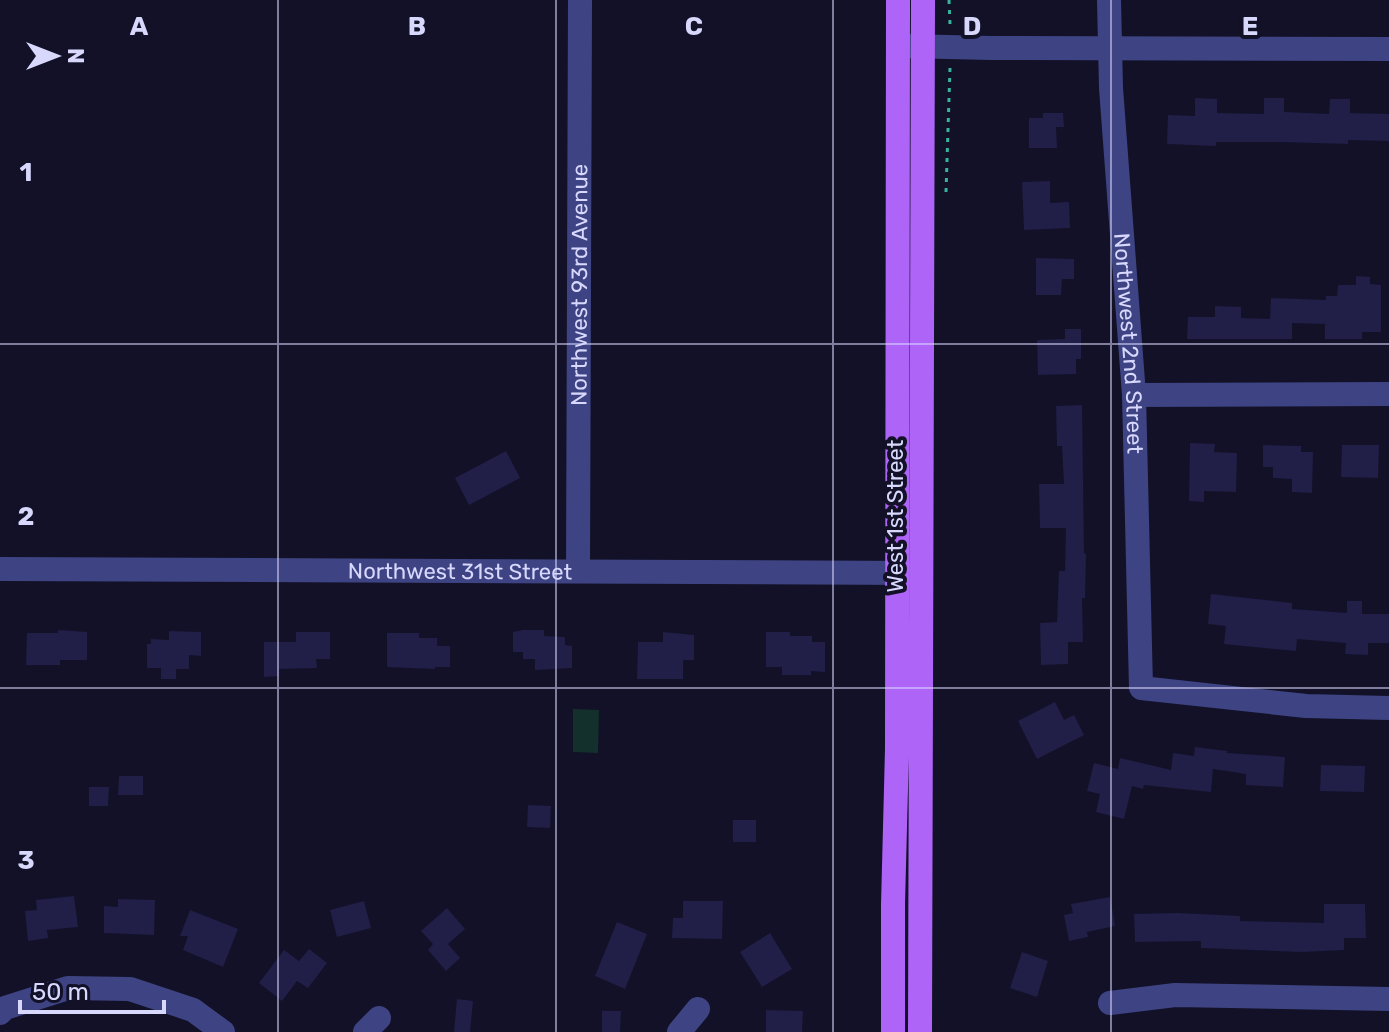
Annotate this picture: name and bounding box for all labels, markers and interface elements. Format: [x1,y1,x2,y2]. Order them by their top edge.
text: A [130,11,149,42]
text: B [408,11,426,42]
text: C [685,11,703,42]
text: D [963,11,981,42]
text: E [1242,11,1258,42]
north arrow [16,16,96,96]
text: N [62,48,89,64]
text: 1 [20,157,32,188]
street label: Northwest 93rd Avenue [566,164,593,406]
street label: Northwest 2nd Street [1108,232,1148,455]
street label: West 1st Street [882,439,909,592]
text: 2 [18,501,34,532]
street label: Northwest 31st Street [348,558,573,585]
text: 3 [17,845,35,876]
scale bar [20,964,164,1014]
text: 50 m [32,978,89,1006]

